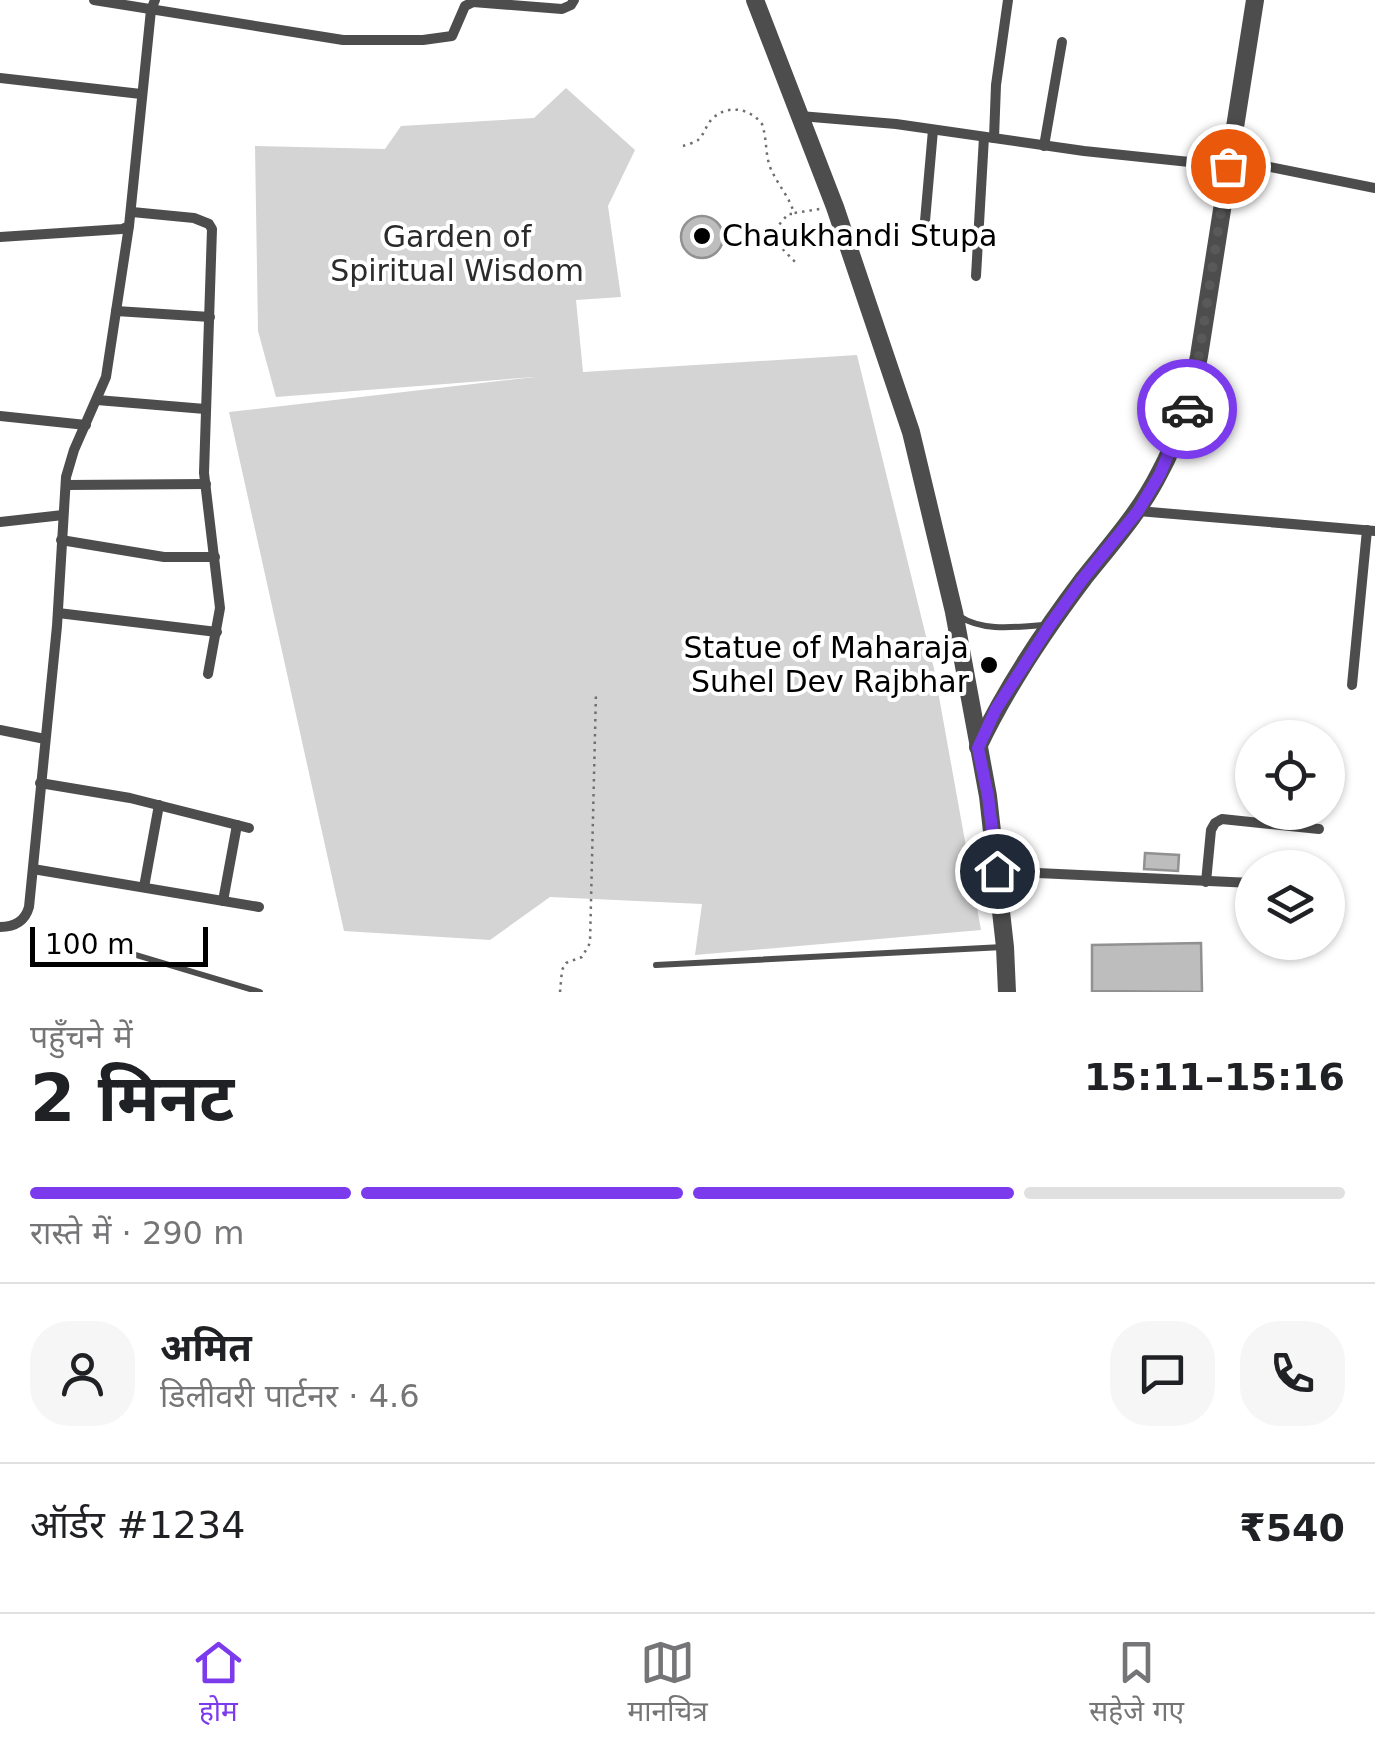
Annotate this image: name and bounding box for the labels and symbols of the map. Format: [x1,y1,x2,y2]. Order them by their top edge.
pin [1186,124,1271,209]
place label: Chaukhandi Stupa [722,218,997,253]
park label: Garden of Spiritual Wisdom [330,219,584,288]
marker: Chaukhandi Stupa [691,225,713,247]
courier [1137,359,1237,459]
place label: Statue of Maharaja Suhel Dev Rajbhar [683,630,970,699]
marker: Statue of Maharaja Suhel Dev Rajbhar [978,654,1000,676]
pin [955,829,1040,914]
scale bar [30,922,208,966]

